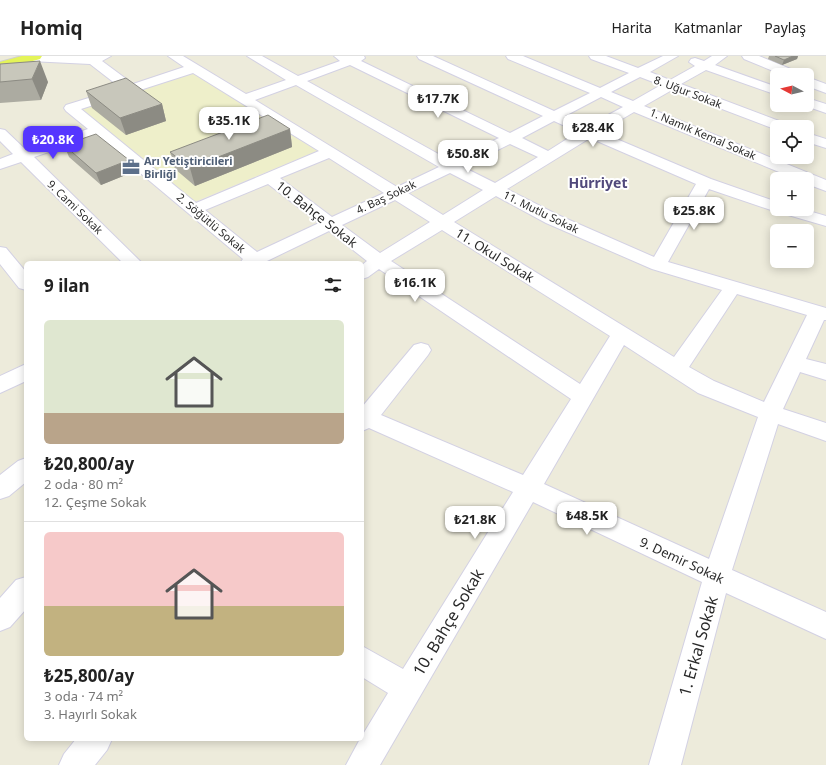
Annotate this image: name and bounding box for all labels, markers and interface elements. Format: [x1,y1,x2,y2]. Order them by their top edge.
text: Homiq [20,15,83,41]
text: Harita [611,18,652,37]
text: Katmanlar [674,18,742,37]
text: Paylaş [764,18,806,37]
north arrow [770,68,814,112]
map controls [770,68,814,268]
street label: 8. Uğur Sokak [652,72,724,111]
pin: ₺17.7K [405,85,471,119]
text: ₺17.7K [417,89,459,107]
street label: 1. Namık Kemal Sokak [648,104,759,163]
pin: ₺35.1K [196,107,262,141]
text: ₺35.1K [208,111,250,129]
pin: ₺28.4K [560,114,626,148]
text: ₺28.4K [572,118,614,136]
button: locate [770,120,814,164]
pin: ₺20.8K [20,126,86,160]
text: ₺20.8K [32,130,74,148]
pin: ₺50.8K [435,140,501,174]
text: ₺50.8K [447,144,489,162]
place label: Arı Yetiştiricileri Birliği [144,153,232,181]
office icon: Arı Yetiştiricileri Birliği [121,157,141,177]
button: + [770,172,814,216]
district label: Hürriyet [569,173,627,192]
street label: 9. Cami Sokak [44,176,106,237]
street label: 4. Baş Sokak [354,176,418,217]
street label: 10. Bahçe Sokak [273,177,361,251]
street label: 11. Mutlu Sokak [501,187,582,236]
street label: 2. Söğütlü Sokak [174,189,249,256]
pin: ₺25.8K [661,197,727,231]
text: ₺25.8K [673,201,715,219]
street label: 11. Okul Sokak [452,224,538,286]
button: − [770,224,814,268]
pin: ₺16.1K [382,269,448,303]
text: ₺16.1K [394,273,436,291]
text: 9 ilan [44,274,90,297]
icon: filters [322,274,344,296]
icon: home [158,346,230,418]
text: ₺20,800/ay [44,452,134,475]
text: 2 oda · 80 m² [44,475,123,493]
text: 12. Çeşme Sokak [44,493,147,511]
pin: ₺48.5K [554,502,620,536]
pin: ₺21.8K [442,506,508,540]
text: ₺48.5K [566,506,608,524]
text: ₺21.8K [454,510,496,528]
street label: 9. Demir Sokak [637,532,727,588]
icon: home [158,558,230,630]
street label: 10. Bahçe Sokak [407,564,489,680]
street label: 1. Erkal Sokak [673,593,723,699]
text: ₺25,800/ay [44,664,134,687]
text: 3 oda · 74 m² [44,687,123,705]
text: 3. Hayırlı Sokak [44,705,137,723]

